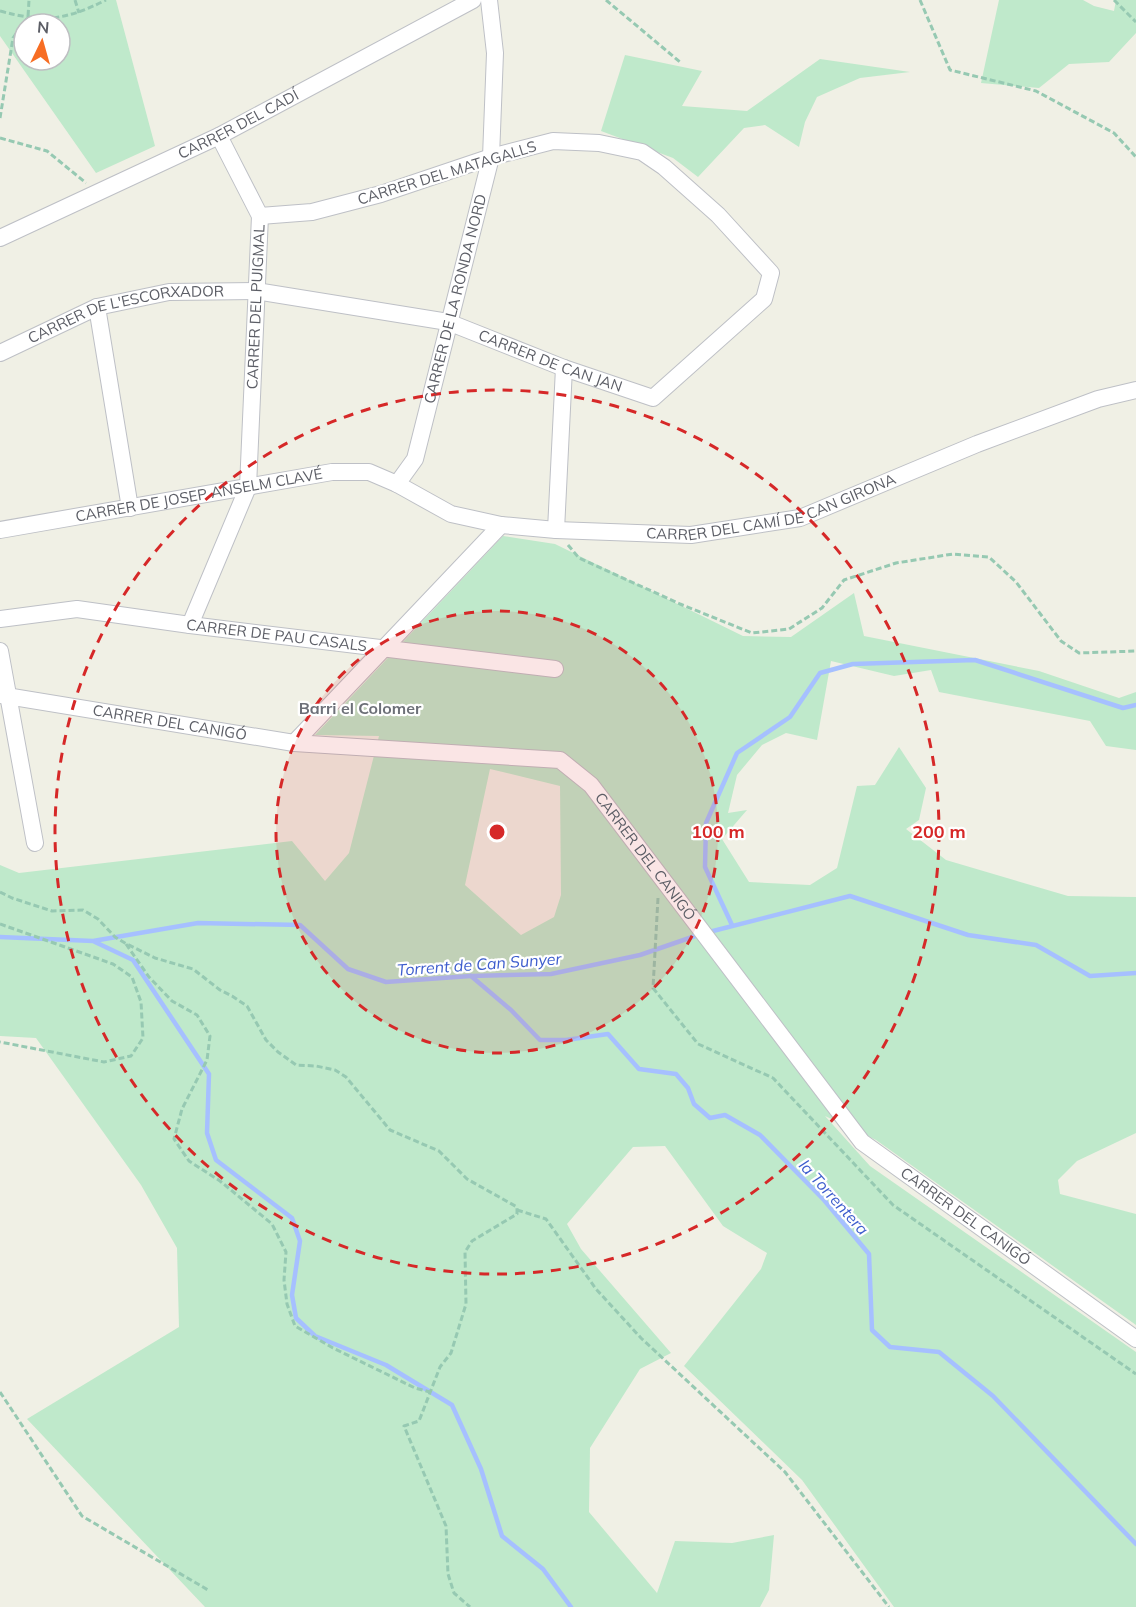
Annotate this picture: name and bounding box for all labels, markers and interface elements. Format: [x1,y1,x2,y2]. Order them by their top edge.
north arrow [12,12,72,72]
text: N [36,17,50,38]
street label: CARRER DEL CADÍ [175,85,303,163]
street label: CARRER DEL MATAGALLS [355,136,539,209]
street label: CARRER DE LA RONDA NORD [419,192,490,405]
street label: CARRER DEL PUIGMAL [242,224,269,390]
street label: CARRER DE L'ESCORXADOR [25,281,224,347]
street label: CARRER DE CAN JAN [476,325,625,396]
street label: CARRER DE JOSEP ANSELM CLAVÉ [74,464,324,526]
street label: CARRER DEL CAMÍ DE CAN GIRONA [646,469,898,544]
street label: CARRER DE PAU CASALS [185,615,368,655]
district label: Barri el Colomer [299,698,422,718]
street label: CARRER DEL CANIGÓ [91,700,248,744]
street label: CARRER DEL CANIGÓ [591,788,700,924]
text: 100 m [691,820,745,843]
text: 200 m [912,820,966,843]
centre of rings [487,822,507,842]
water label: Torrent de Can Sunyer [396,948,563,980]
water label: la Torrentera [795,1155,873,1239]
street label: CARRER DEL CANIGÓ [897,1163,1035,1269]

